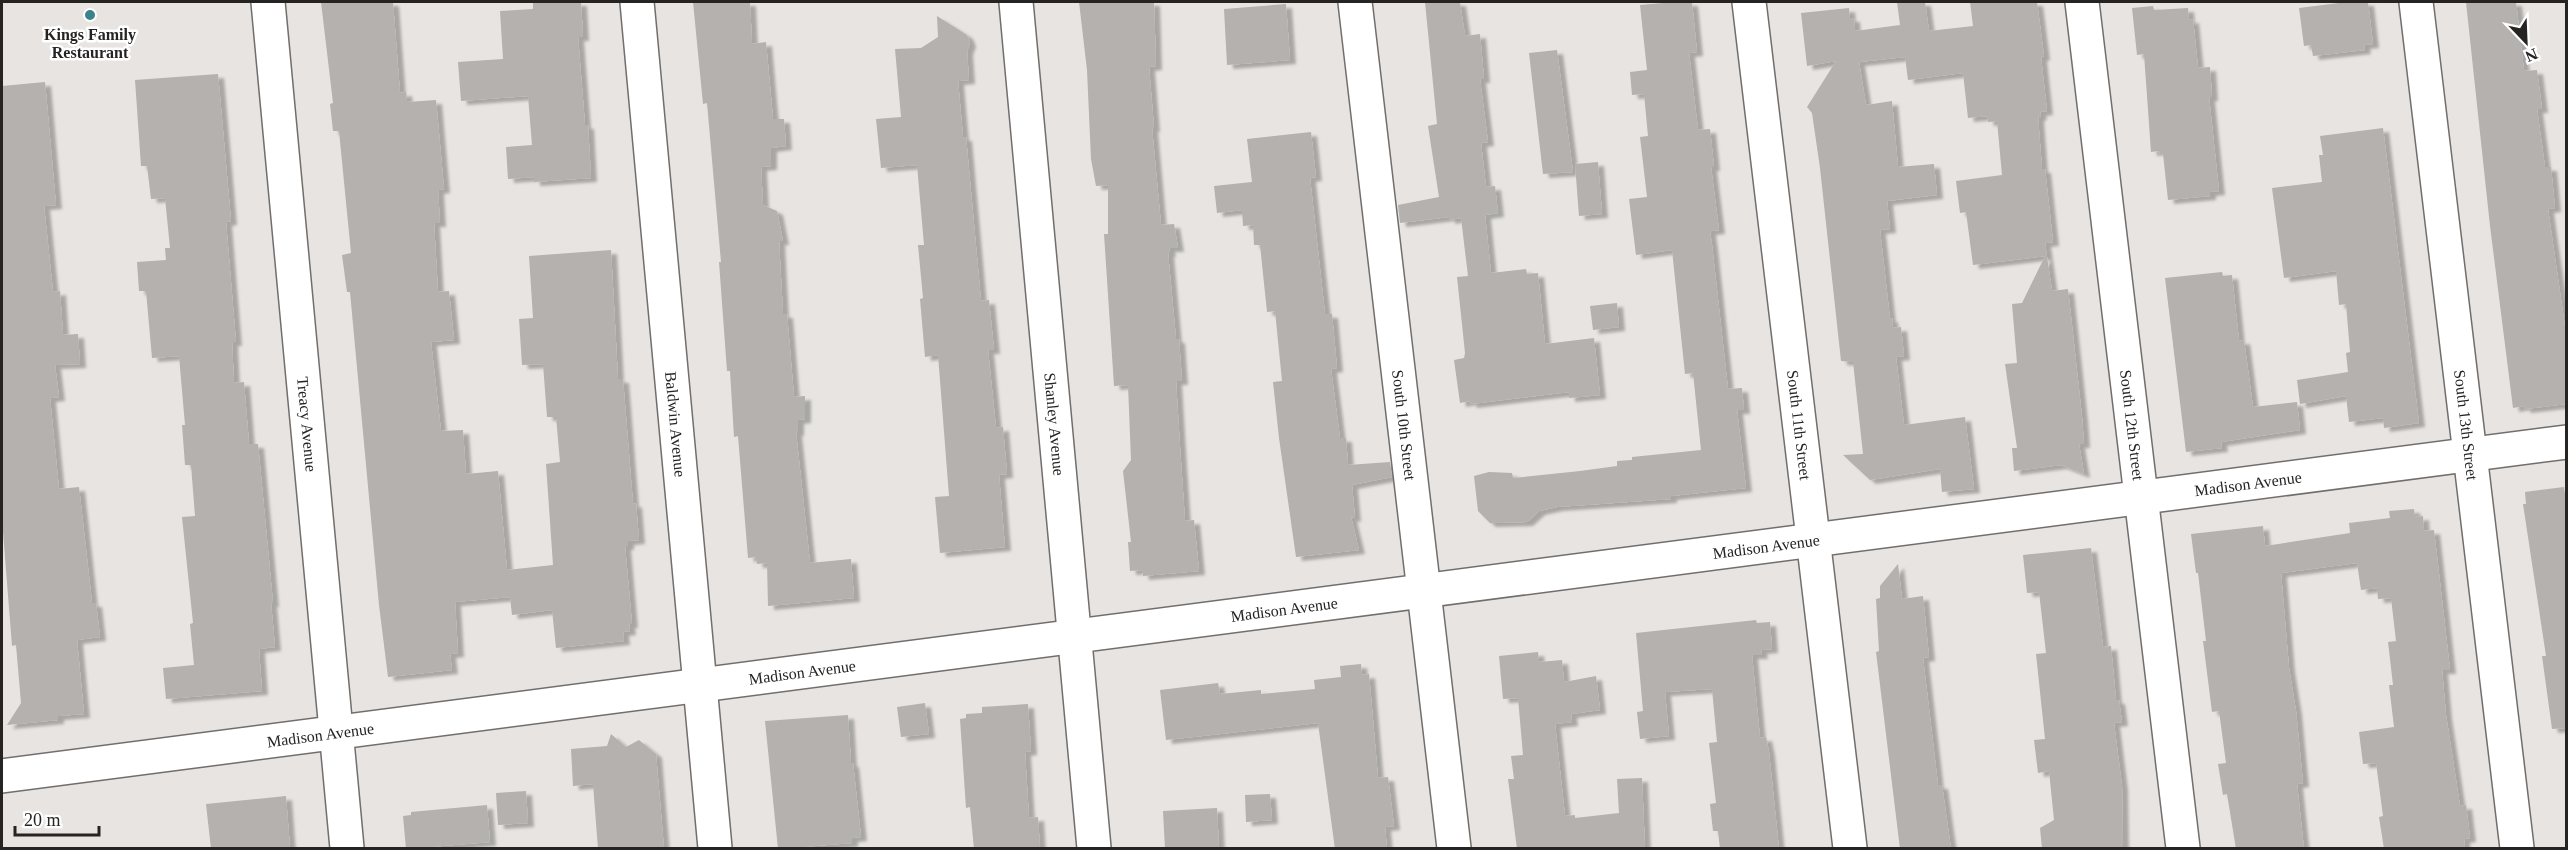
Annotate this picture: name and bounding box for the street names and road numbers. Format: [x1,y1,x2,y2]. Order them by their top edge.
street label: South 10th Street [1390,369,1419,482]
street label: South 11th Street [1785,369,1815,481]
street label: South 12th Street [2117,369,2148,482]
street label: South 13th Street [2452,369,2481,482]
street label: Baldwin Avenue [663,371,689,478]
street label: Shanley Avenue [1042,372,1068,476]
street label: Treacy Avenue [295,376,320,473]
street label: Madison Avenue [2194,468,2303,499]
street label: Madison Avenue [1712,531,1821,562]
street label: Madison Avenue [1230,594,1339,624]
street label: Madison Avenue [748,656,857,687]
street label: Madison Avenue [266,719,375,750]

